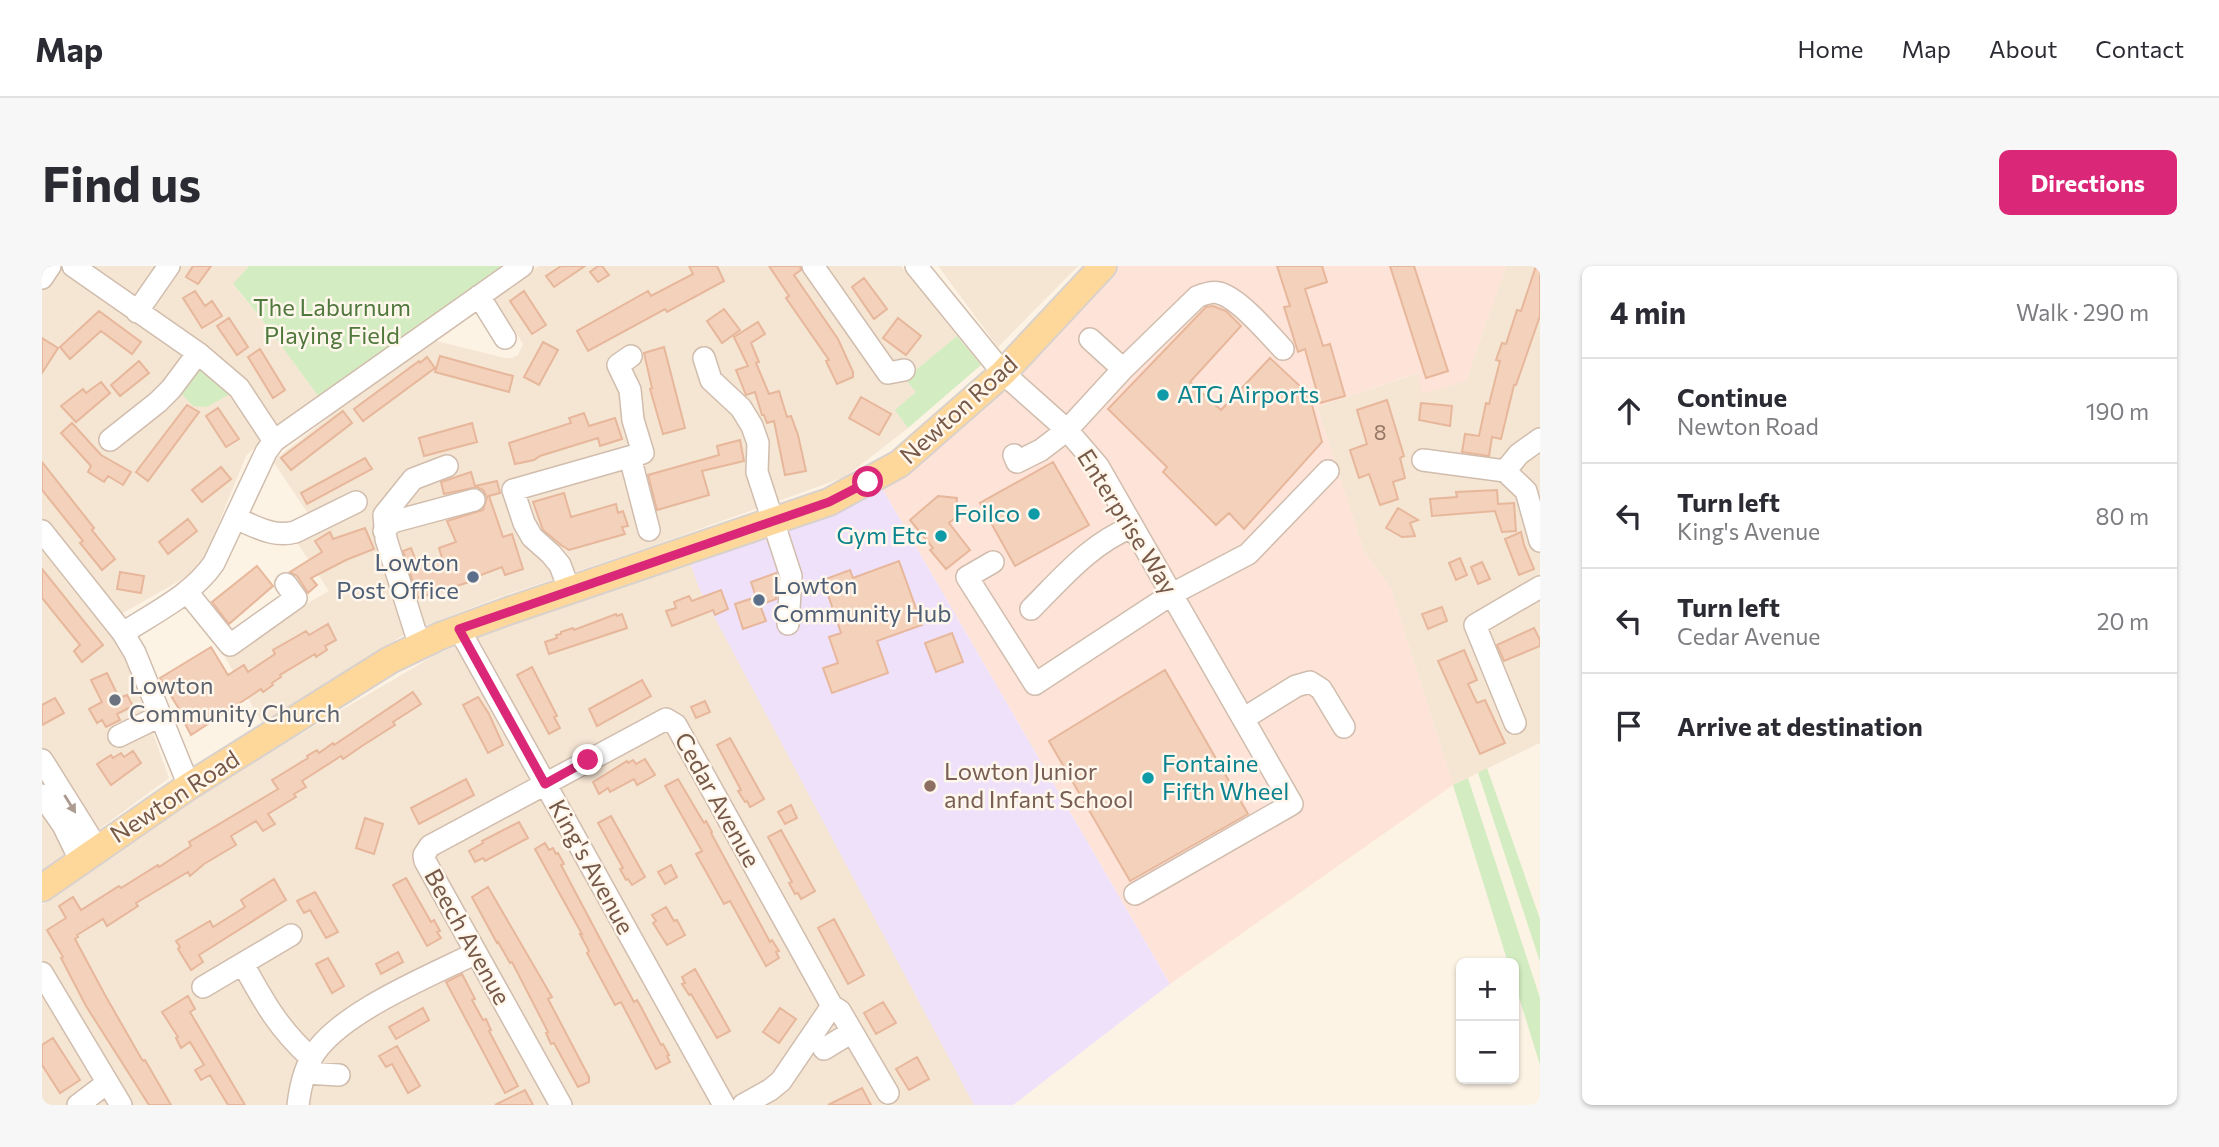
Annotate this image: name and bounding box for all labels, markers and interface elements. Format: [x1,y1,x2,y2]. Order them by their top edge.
text: Map [35,28,103,69]
text: Home [1798,34,1864,63]
text: Map [1902,34,1951,63]
text: About [1989,34,2057,63]
text: Contact [2095,34,2184,63]
button: Directions [1999,150,2177,215]
text: Find us [42,152,201,212]
park label: The Laburnum Playing Field [253,292,411,349]
text: 4 min [1610,293,1686,330]
text: Walk · 290 m [2016,298,2149,326]
street label: Newton Road [893,349,1023,469]
place label: ATG Airports [1177,379,1319,408]
text: Continue [1677,381,1787,412]
marker: ATG Airports [1155,387,1171,403]
icon: ahead [1610,392,1648,430]
text: 190 m [2086,397,2149,425]
text: Newton Road [1677,412,1819,440]
house number: 8 [1374,419,1386,444]
street label: Enterprise Way [1072,443,1185,599]
route start [852,466,883,497]
text: Turn left [1677,486,1780,517]
icon: left [1610,497,1648,535]
place label: Foilco [954,498,1020,527]
text: 80 m [2096,502,2149,530]
marker: Foilco [1026,506,1042,522]
text: King's Avenue [1677,517,1820,545]
place label: Gym Etc [836,520,927,549]
marker: Gym Etc [933,528,949,544]
place label: Lowton Post Office [336,547,459,604]
marker: Lowton Post Office [465,569,481,585]
place label: Lowton Community Hub [773,570,951,627]
text: Turn left [1677,591,1780,622]
marker: Lowton Community Hub [751,592,767,608]
icon: left [1610,602,1648,640]
text: 20 m [2097,607,2149,635]
text: Cedar Avenue [1677,622,1820,650]
place label: Lowton Community Church [129,670,340,727]
marker: Lowton Community Church [107,692,123,708]
icon: arrive [1610,707,1648,745]
text: Arrive at destination [1677,710,1923,741]
street label: Cedar Avenue [669,727,767,872]
street label: Newton Road [104,743,244,848]
route end [572,744,603,775]
place label: Fontaine Fifth Wheel [1162,748,1289,805]
place label: Lowton Junior and Infant School [944,756,1134,813]
marker: Fontaine Fifth Wheel [1140,770,1156,786]
marker: Lowton Junior and Infant School [922,778,938,794]
street label: King's Avenue [543,794,641,939]
one-way arrow [63,795,76,814]
street label: Beech Avenue [419,863,518,1009]
map controls [1456,958,1519,1084]
button: + [1456,958,1519,1021]
button: − [1456,1021,1519,1084]

